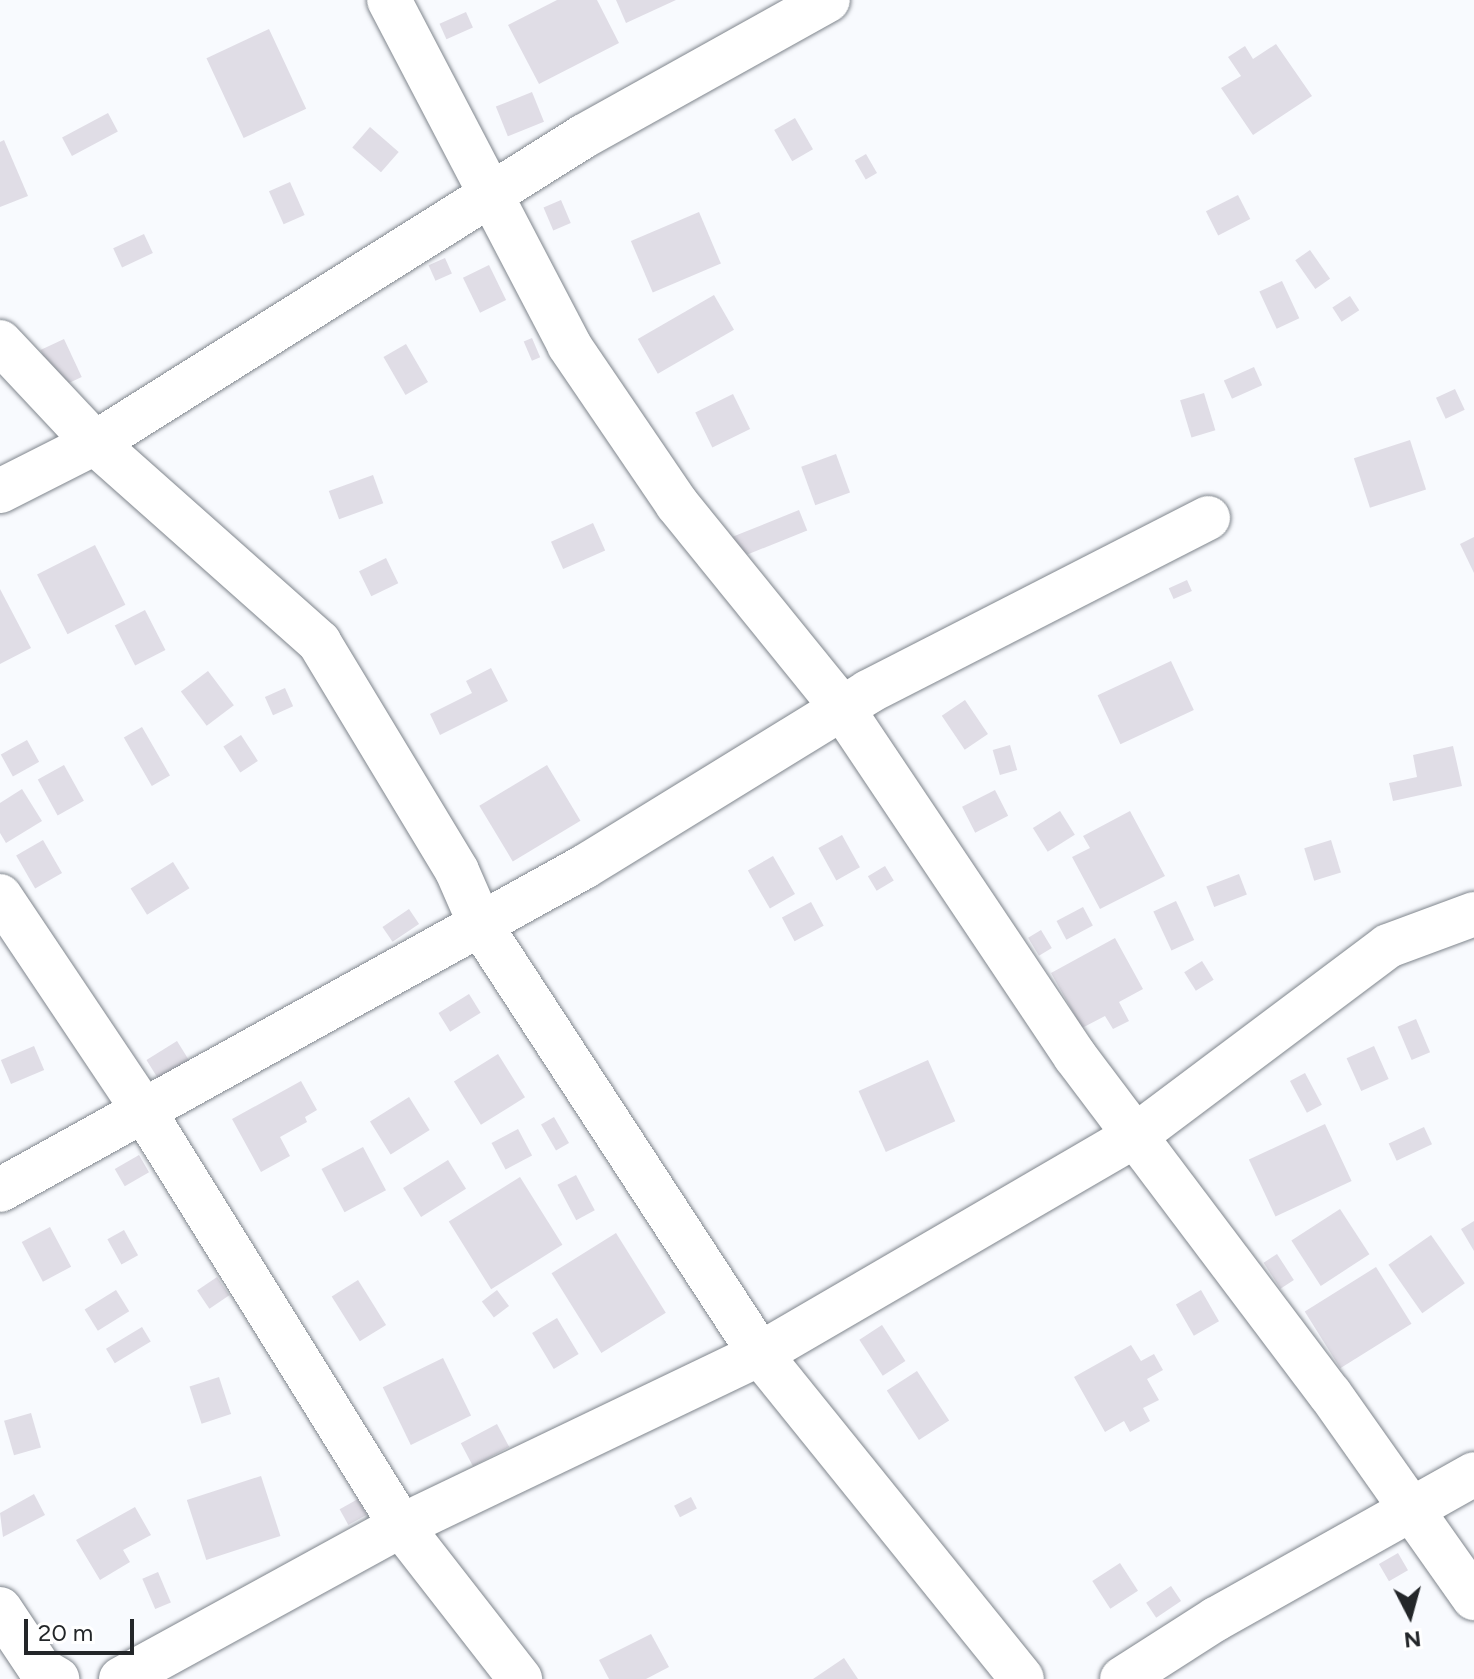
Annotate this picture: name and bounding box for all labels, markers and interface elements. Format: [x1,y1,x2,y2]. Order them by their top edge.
north arrow [1370,1575,1450,1655]
scale bar [28,1603,138,1653]
text: 20 m [38,1618,93,1647]
text: N [1403,1625,1422,1654]

